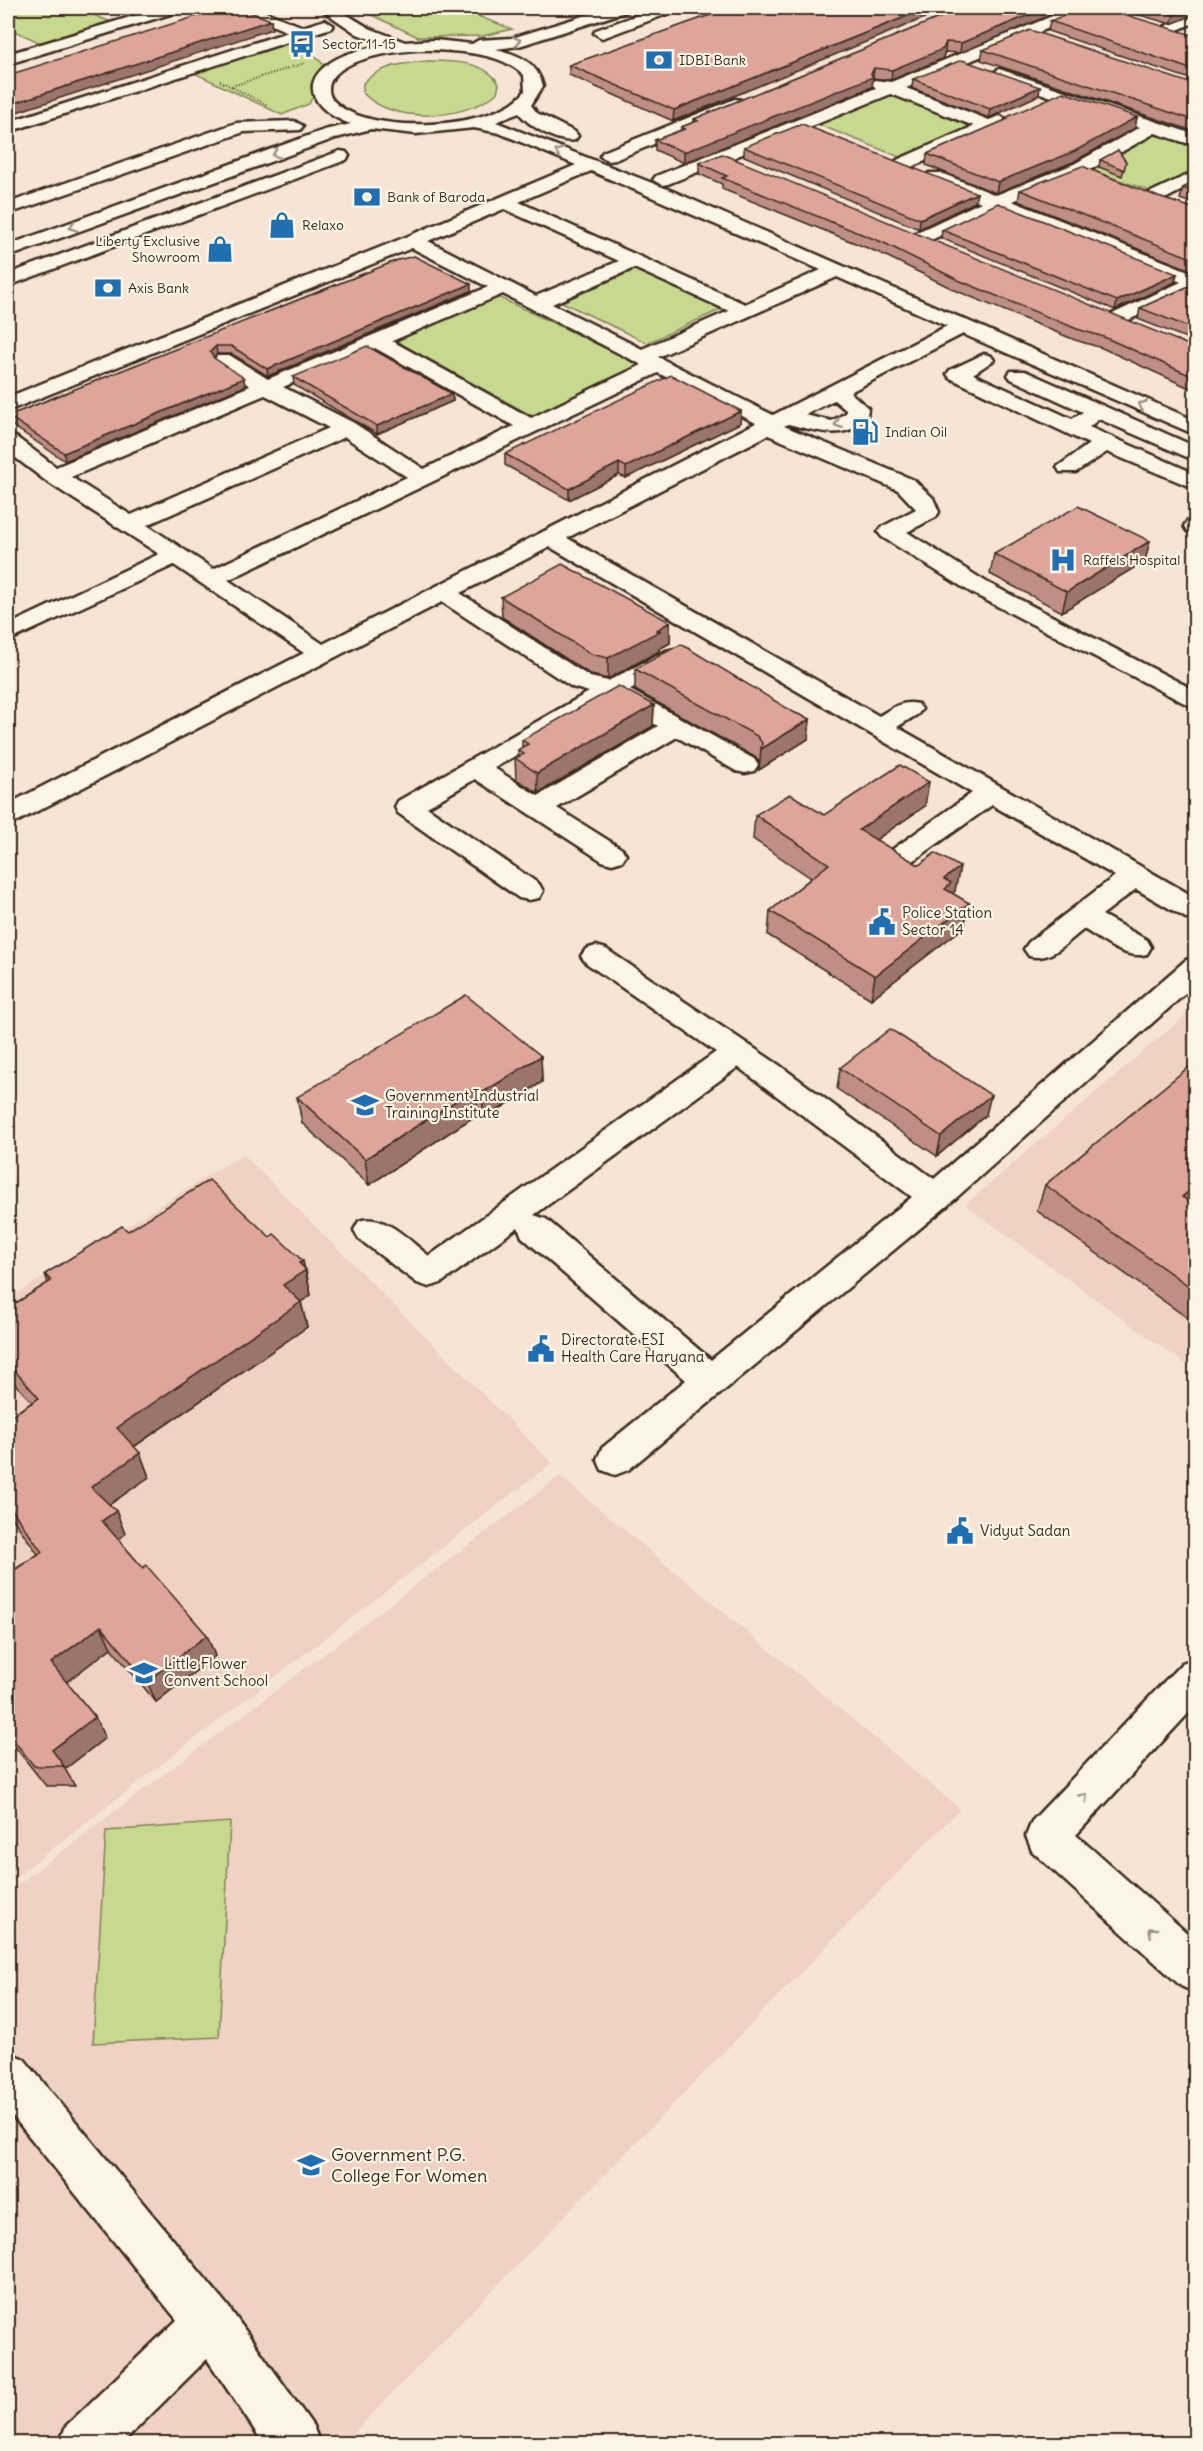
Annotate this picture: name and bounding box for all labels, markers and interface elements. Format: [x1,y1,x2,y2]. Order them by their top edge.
bus stop icon: Sector 11-15 [287,29,317,59]
place label: Sector 11-15 [322,35,396,53]
one-way arrow [512,36,522,49]
bank icon: IDBI Bank [644,45,674,75]
place label: IDBI Bank [679,51,746,69]
one-way arrow [271,146,282,159]
one-way arrow [554,147,565,159]
bank icon: Bank of Baroda [352,182,382,212]
place label: Bank of Baroda [387,188,485,206]
shop icon: Relaxo [267,210,297,240]
place label: Relaxo [302,216,344,234]
one-way arrow [68,220,79,232]
place label: Liberty Exclusive Showroom [95,232,200,266]
shop icon: Liberty Exclusive Showroom [205,234,235,264]
bank icon: Axis Bank [93,273,123,303]
place label: Axis Bank [128,279,189,297]
one-way arrow [1137,400,1148,412]
one-way arrow [834,416,844,429]
fuel station icon: Indian Oil [850,417,880,447]
place label: Indian Oil [885,423,947,441]
hospital icon: Raffels Hospital [1048,545,1078,575]
place label: Raffels Hospital [1083,551,1180,569]
place label: Police Station Sector 14 [902,903,992,939]
public building icon: Police Station Sector 14 [867,907,897,937]
place label: Government Industrial Training Institute [385,1086,539,1122]
school or university icon: Government Industrial Training Institute [350,1090,380,1120]
place label: Directorate ESI Health Care Haryana [561,1330,705,1366]
public building icon: Directorate ESI Health Care Haryana [526,1334,556,1364]
public building icon: Vidyut Sadan [945,1516,975,1546]
place label: Vidyut Sadan [980,1521,1071,1540]
place label: Little Flower Convent School [164,1654,268,1690]
school or university icon: Little Flower Convent School [129,1658,159,1688]
one-way arrow [1076,1793,1087,1804]
one-way arrow [1148,1927,1159,1938]
place label: Government P.G. College For Women [331,2143,487,2187]
school or university icon: Government P.G. College For Women [296,2150,326,2180]

